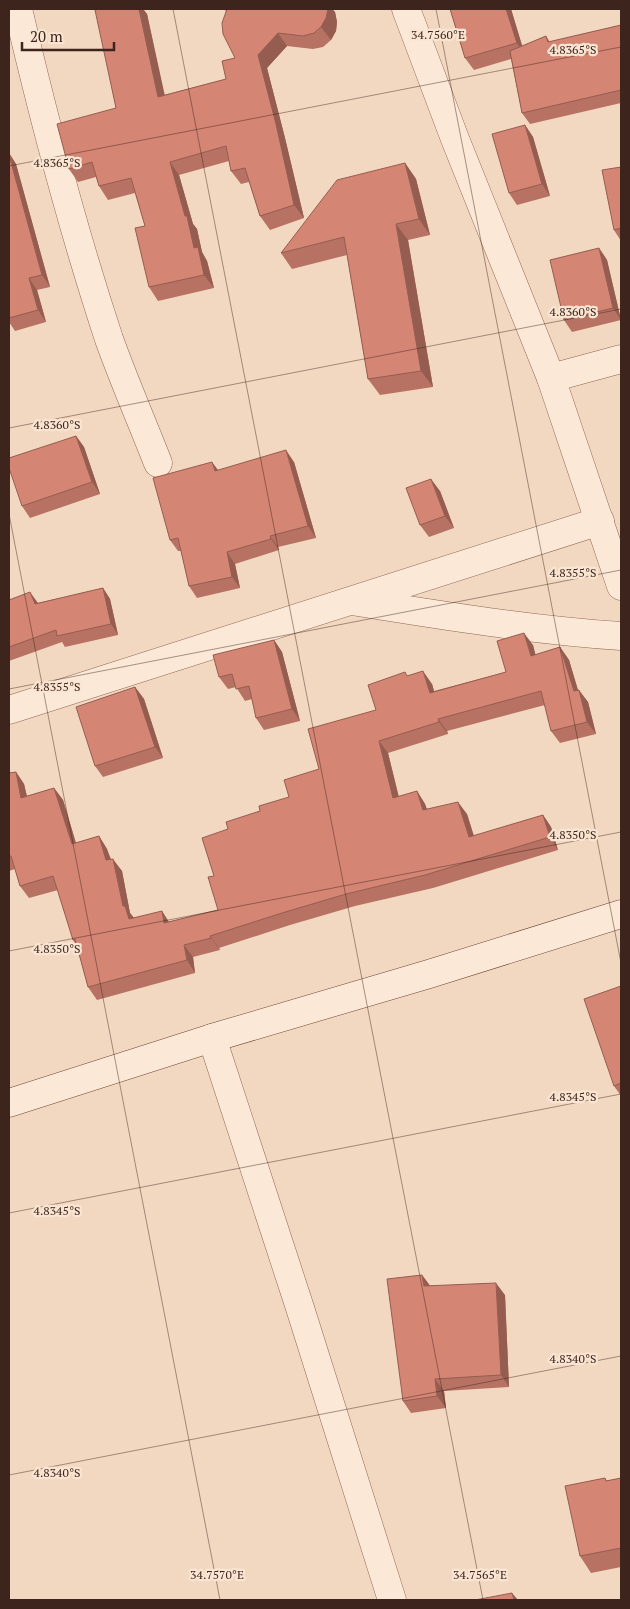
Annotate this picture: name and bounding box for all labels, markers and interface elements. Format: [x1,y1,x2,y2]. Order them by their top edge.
scale bar [22,20,115,52]
text: 20 m [30,26,63,46]
text: 34.7560°E [411,27,465,42]
text: 4.8365°S [550,42,596,57]
text: 4.8365°S [34,155,80,170]
text: 4.8360°S [550,304,596,319]
text: 4.8360°S [34,417,80,432]
text: 4.8355°S [550,565,596,580]
text: 4.8355°S [34,679,80,694]
text: 4.8350°S [550,827,596,842]
text: 4.8350°S [34,941,80,956]
text: 4.8345°S [550,1089,596,1104]
text: 4.8345°S [34,1203,80,1218]
text: 4.8340°S [550,1351,596,1366]
text: 4.8340°S [34,1465,80,1480]
text: 34.7570°E [190,1567,244,1582]
text: 34.7565°E [453,1567,507,1582]

